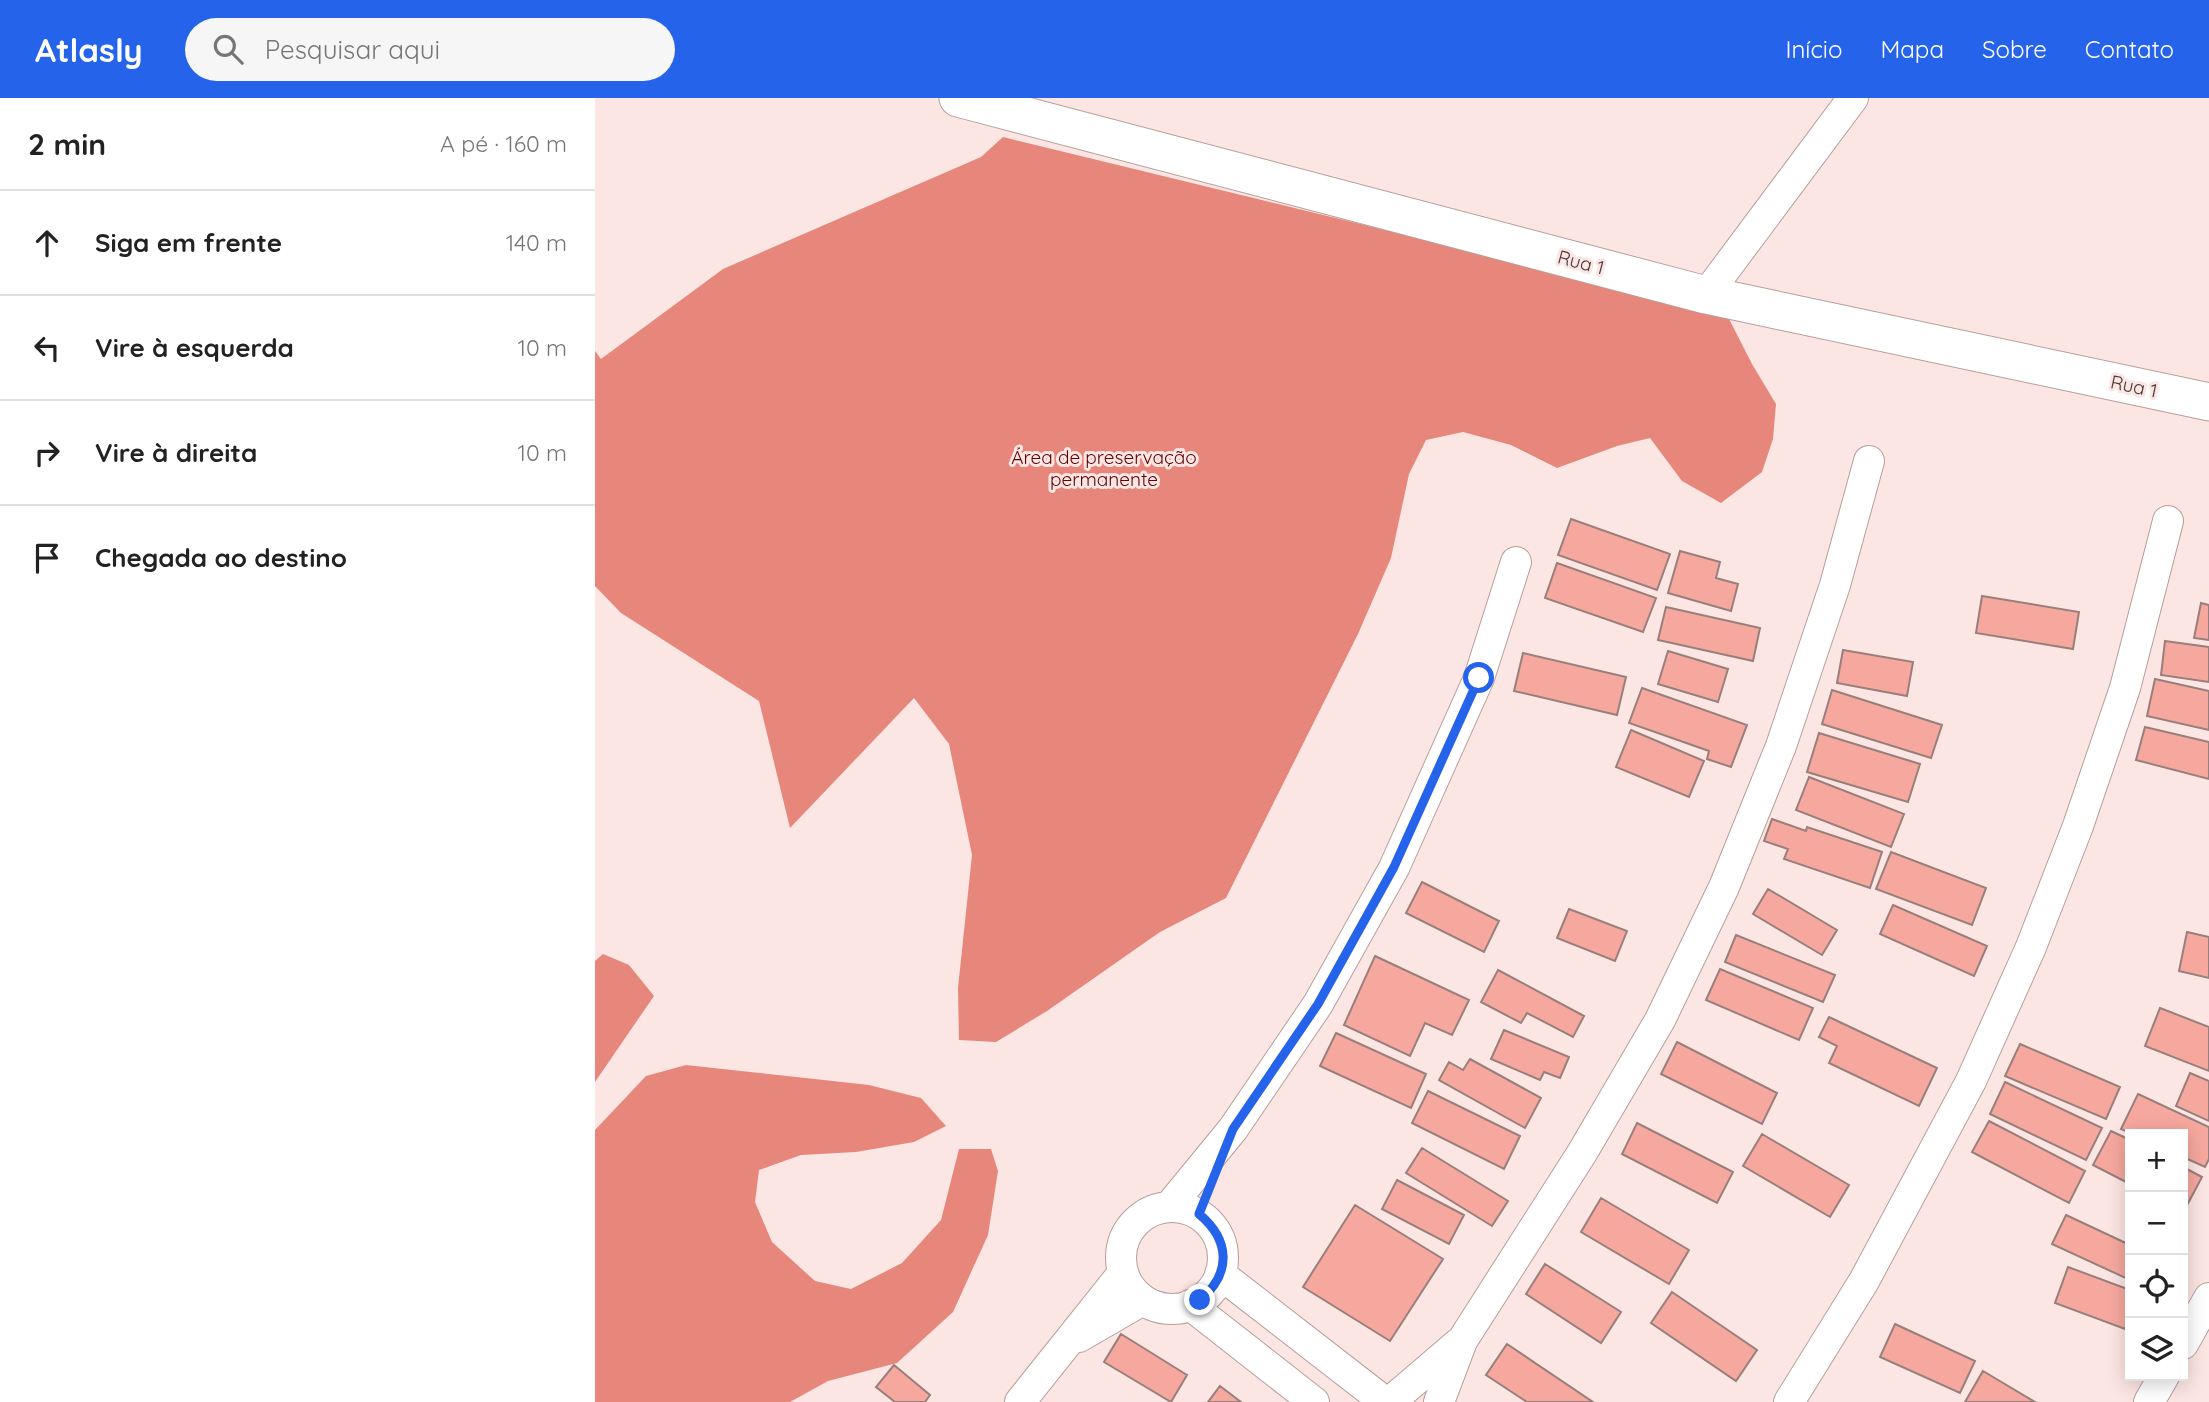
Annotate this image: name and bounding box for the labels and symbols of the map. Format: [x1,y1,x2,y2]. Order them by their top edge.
street label: Rua 1 [1555,244,1607,280]
street label: Rua 1 [2108,369,2160,403]
park label: Área de preservação permanente [1011,445,1197,491]
route start [1463,662,1494,693]
route end [1184,1284,1215,1315]

